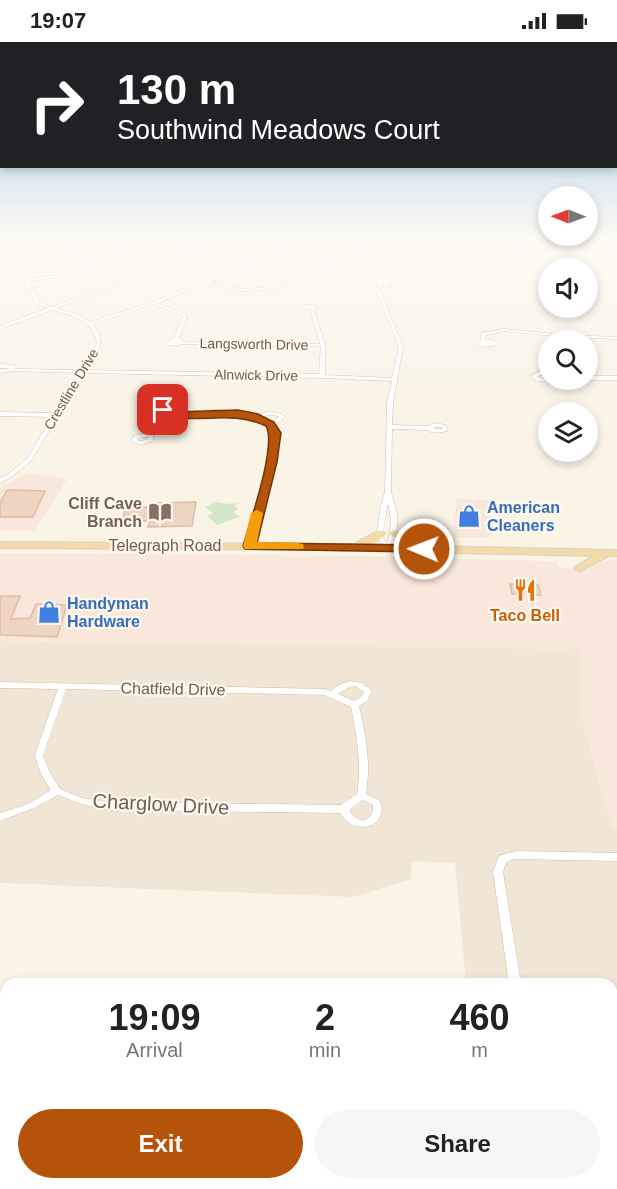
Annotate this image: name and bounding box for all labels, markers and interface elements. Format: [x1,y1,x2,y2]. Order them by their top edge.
text: 19:07 [30,8,86,33]
icon: right [18,66,96,144]
text: 130 m [117,66,236,113]
text: Southwind Meadows Court [117,115,440,145]
north arrow [538,186,598,246]
map controls [538,186,598,462]
button: sound [538,258,598,318]
button: search [538,330,598,390]
street label: Langsworth Drive [199,335,309,353]
street label: Crestline Drive [40,345,102,432]
street label: Alnwick Drive [214,366,298,384]
pin [137,384,188,435]
icon: arrive [146,393,179,426]
button: layers [538,402,598,462]
place label: Cliff Cave Branch [68,495,142,530]
library icon: Cliff Cave Branch [147,499,173,525]
place label: American Cleaners [487,499,560,534]
shop icon: American Cleaners [456,503,482,529]
position arrow [392,517,456,581]
street label: Telegraph Road [109,537,221,554]
restaurant icon: Taco Bell [512,577,538,603]
place label: Handyman Hardware [67,595,149,630]
shop icon: Handyman Hardware [36,599,62,625]
place label: Taco Bell [490,607,560,624]
street label: Chatfield Drive [120,680,226,698]
street label: Charglow Drive [92,789,230,819]
text: 19:09 [108,997,200,1038]
text: 2 [315,997,335,1038]
text: 460 [449,997,510,1038]
text: Arrival [126,1039,183,1061]
text: min [309,1039,341,1061]
text: m [471,1039,488,1061]
button: Exit [18,1109,303,1178]
button: Share [315,1109,600,1178]

